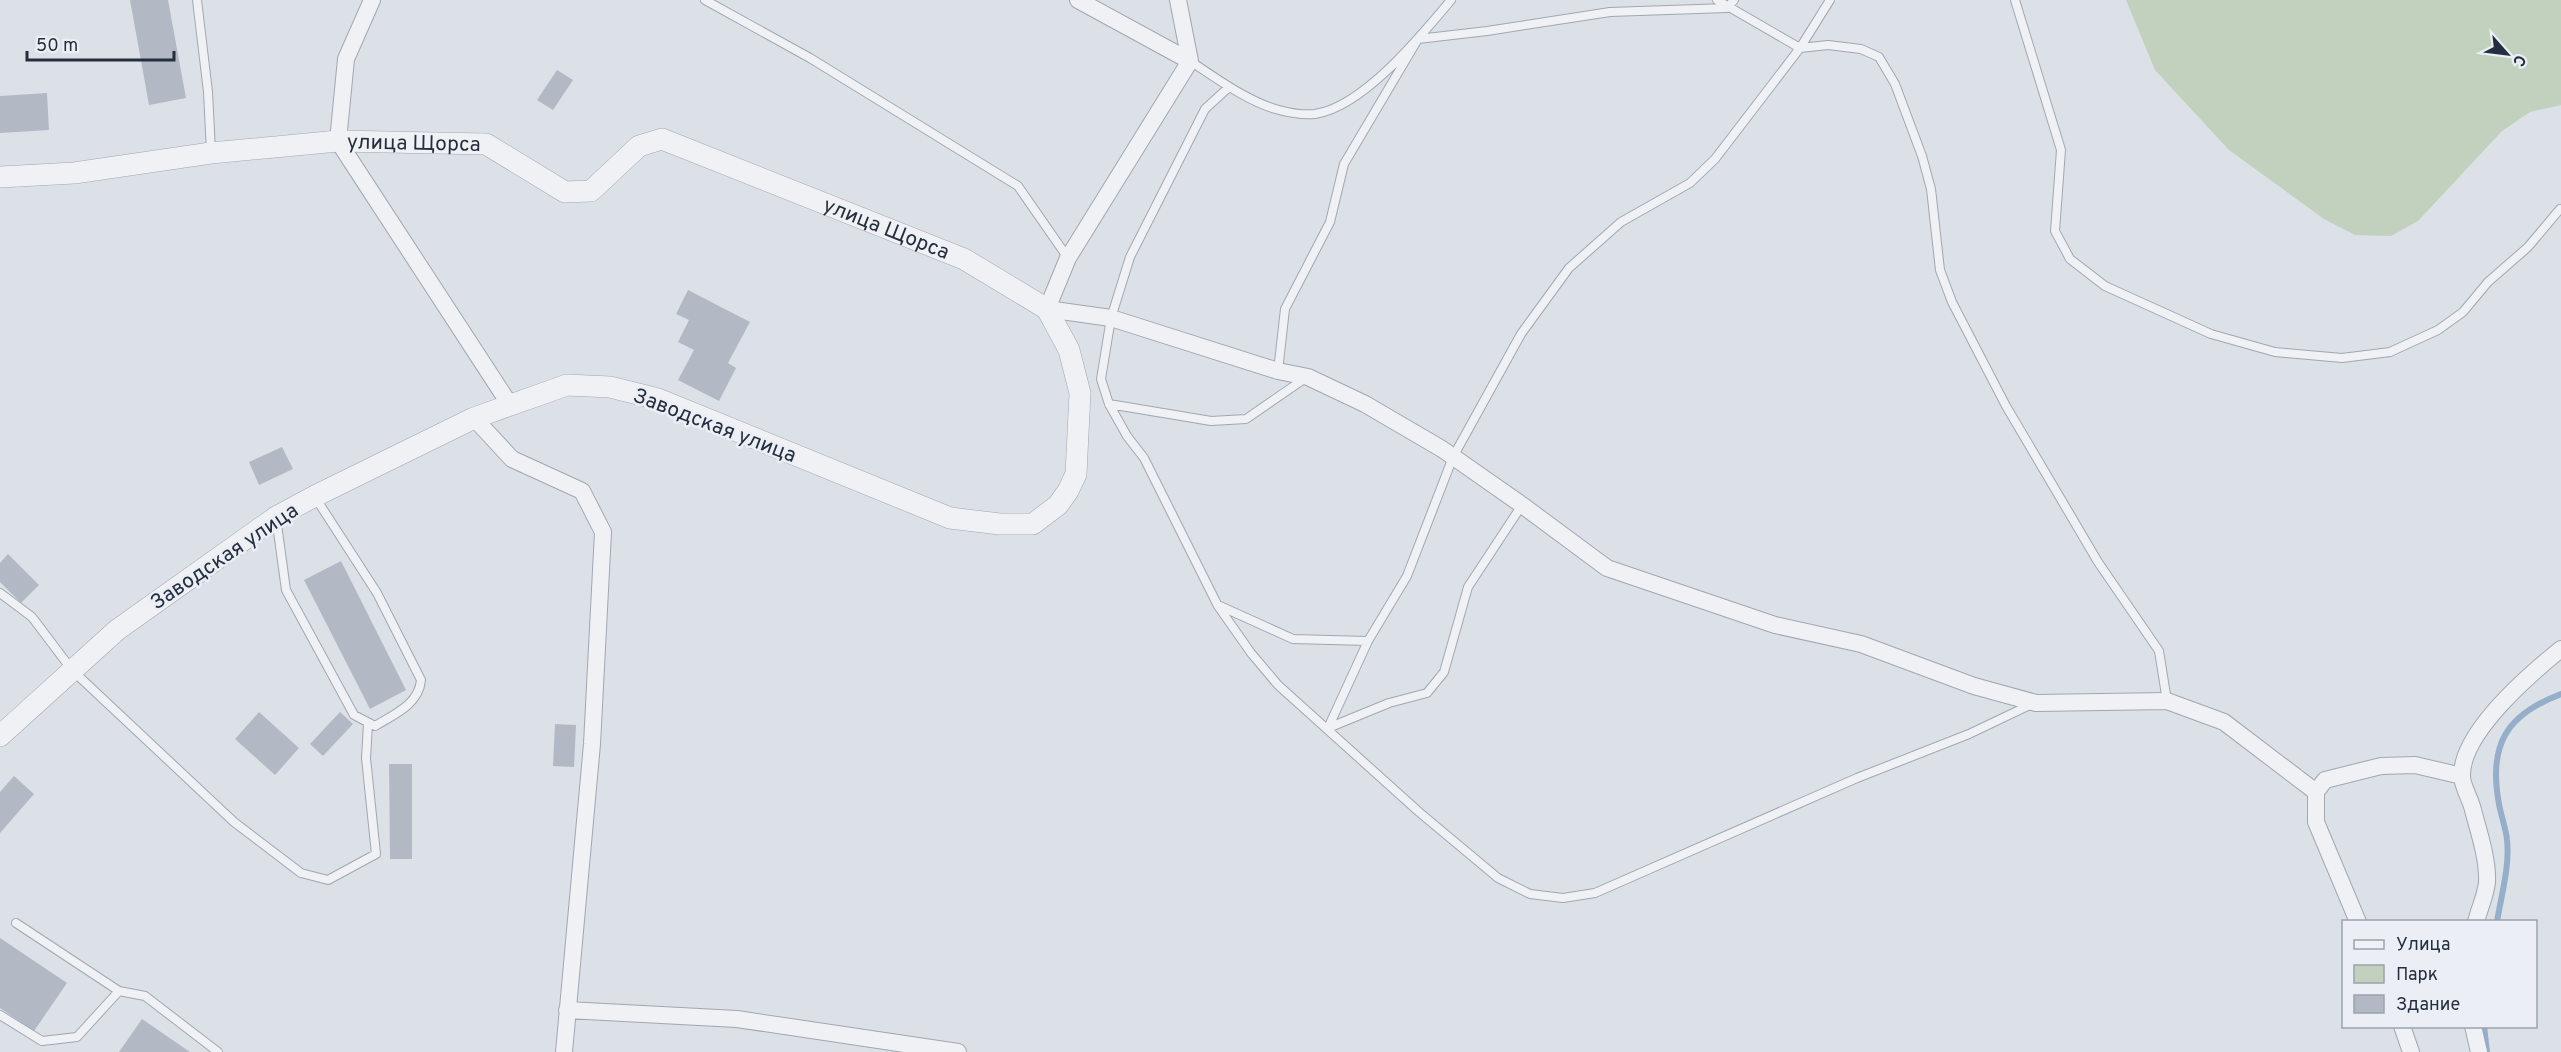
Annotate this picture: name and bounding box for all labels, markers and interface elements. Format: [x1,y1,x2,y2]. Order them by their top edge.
scale bar [27,24,174,62]
north arrow [2477,24,2537,84]
text: 50 m [36,35,78,58]
text: С [2507,51,2530,69]
street label: улица Щорса [347,129,481,159]
street label: улица Щорса [819,192,953,267]
street label: Заводская улица [629,383,800,470]
street label: Заводская улица [146,498,304,617]
legend [2342,920,2537,1028]
text: Улица [2396,934,2450,957]
text: Парк [2396,964,2438,987]
text: Здание [2396,994,2460,1017]

